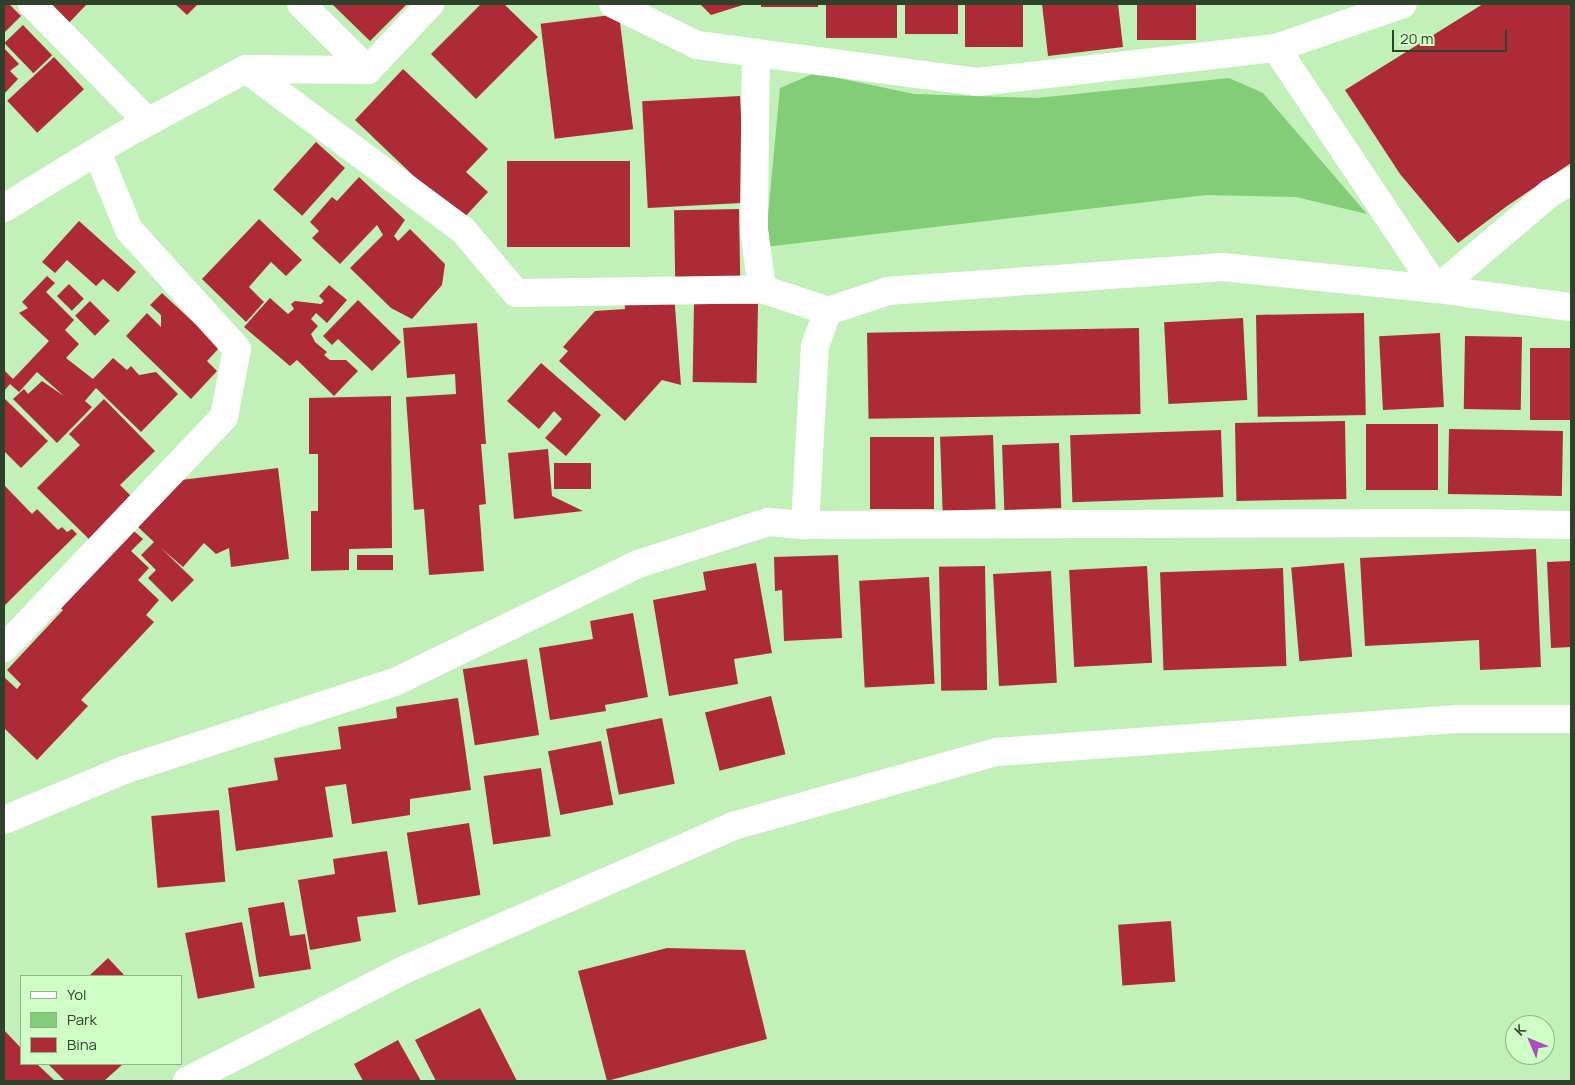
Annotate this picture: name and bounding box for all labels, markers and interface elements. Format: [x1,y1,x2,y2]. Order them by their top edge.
scale bar [1395,20,1510,52]
text: 20 m [1400,28,1433,49]
legend [20,975,182,1065]
text: Yol [67,984,87,1005]
text: Park [67,1009,97,1030]
north arrow [1505,1015,1555,1065]
text: K [1510,1020,1530,1040]
text: Bina [67,1034,97,1055]

